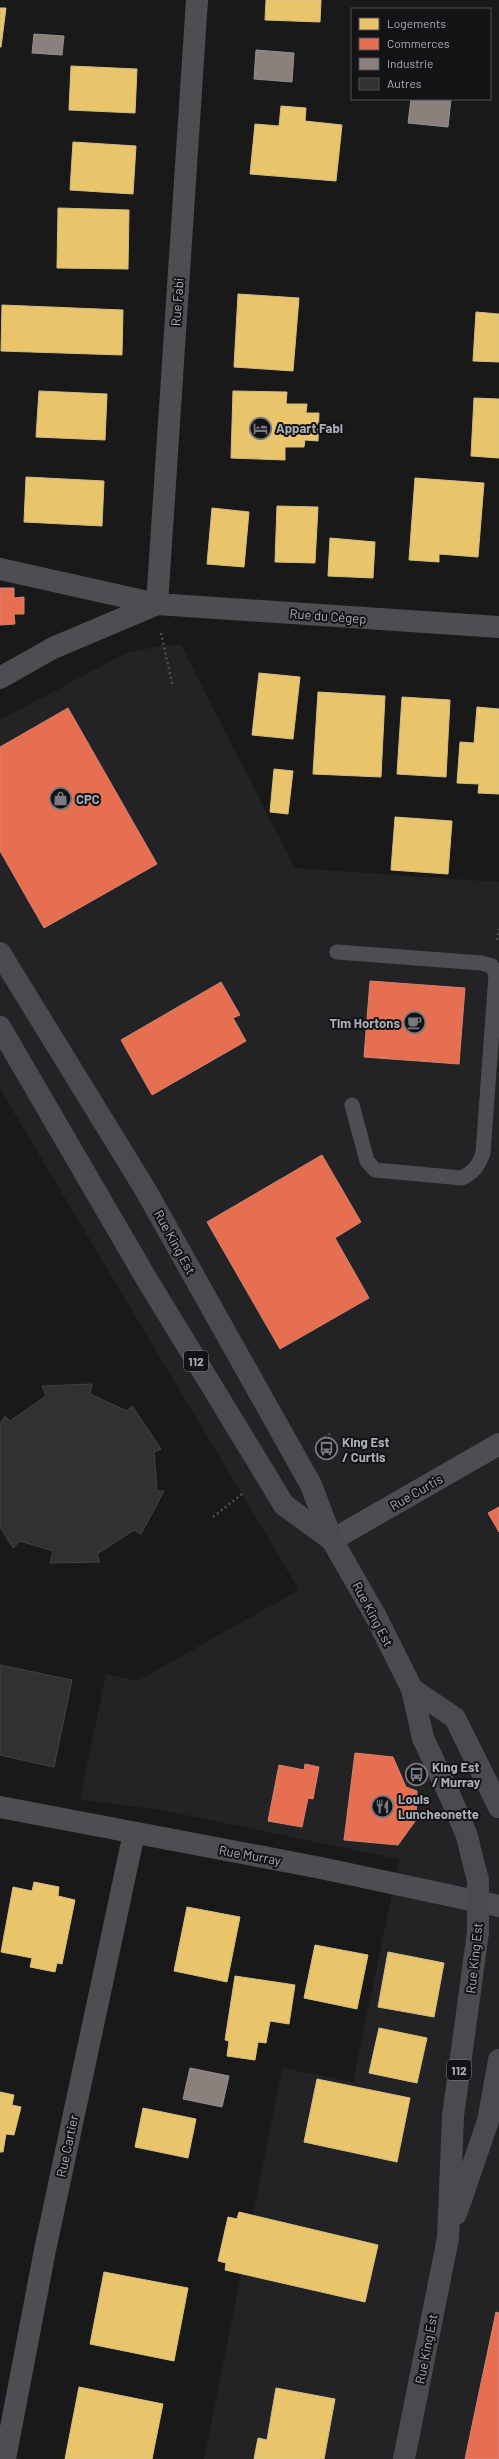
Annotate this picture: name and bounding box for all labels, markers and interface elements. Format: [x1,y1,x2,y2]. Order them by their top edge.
legend [351,8,491,100]
text: Logements [387,16,446,30]
text: Commerces [387,36,450,50]
text: Industrie [387,56,433,70]
text: Autres [387,76,422,90]
street label: Rue Fabi [167,277,187,327]
hotel icon: Appart Fabi [247,415,273,441]
place label: Appart Fabi [276,420,343,436]
street label: Rue du Cégep [289,605,367,627]
shop icon: CPC [47,786,73,812]
place label: CPC [76,791,100,807]
cafe icon: Tim Hortons [402,1010,428,1036]
place label: Tim Hortons [330,1015,400,1031]
street label: Rue King Est [151,1207,199,1277]
road number: 112 [184,1351,208,1371]
place label: King Est / Curtis [342,1434,389,1465]
bus stop icon: King Est / Curtis [314,1436,340,1462]
street label: Rue Curtis [387,1470,445,1514]
street label: Rue King Est [349,1579,397,1649]
place label: King Est / Murray [432,1759,481,1790]
bus stop icon: King Est / Murray [403,1761,429,1787]
place label: Louis Luncheonette [398,1791,479,1822]
restaurant icon: Louis Luncheonette [369,1793,395,1819]
street label: Rue Murray [218,1842,282,1868]
street label: Rue King Est [462,1922,486,1994]
road number: 112 [447,2060,471,2080]
street label: Rue Cartier [53,2113,81,2179]
street label: Rue King Est [411,2313,441,2385]

